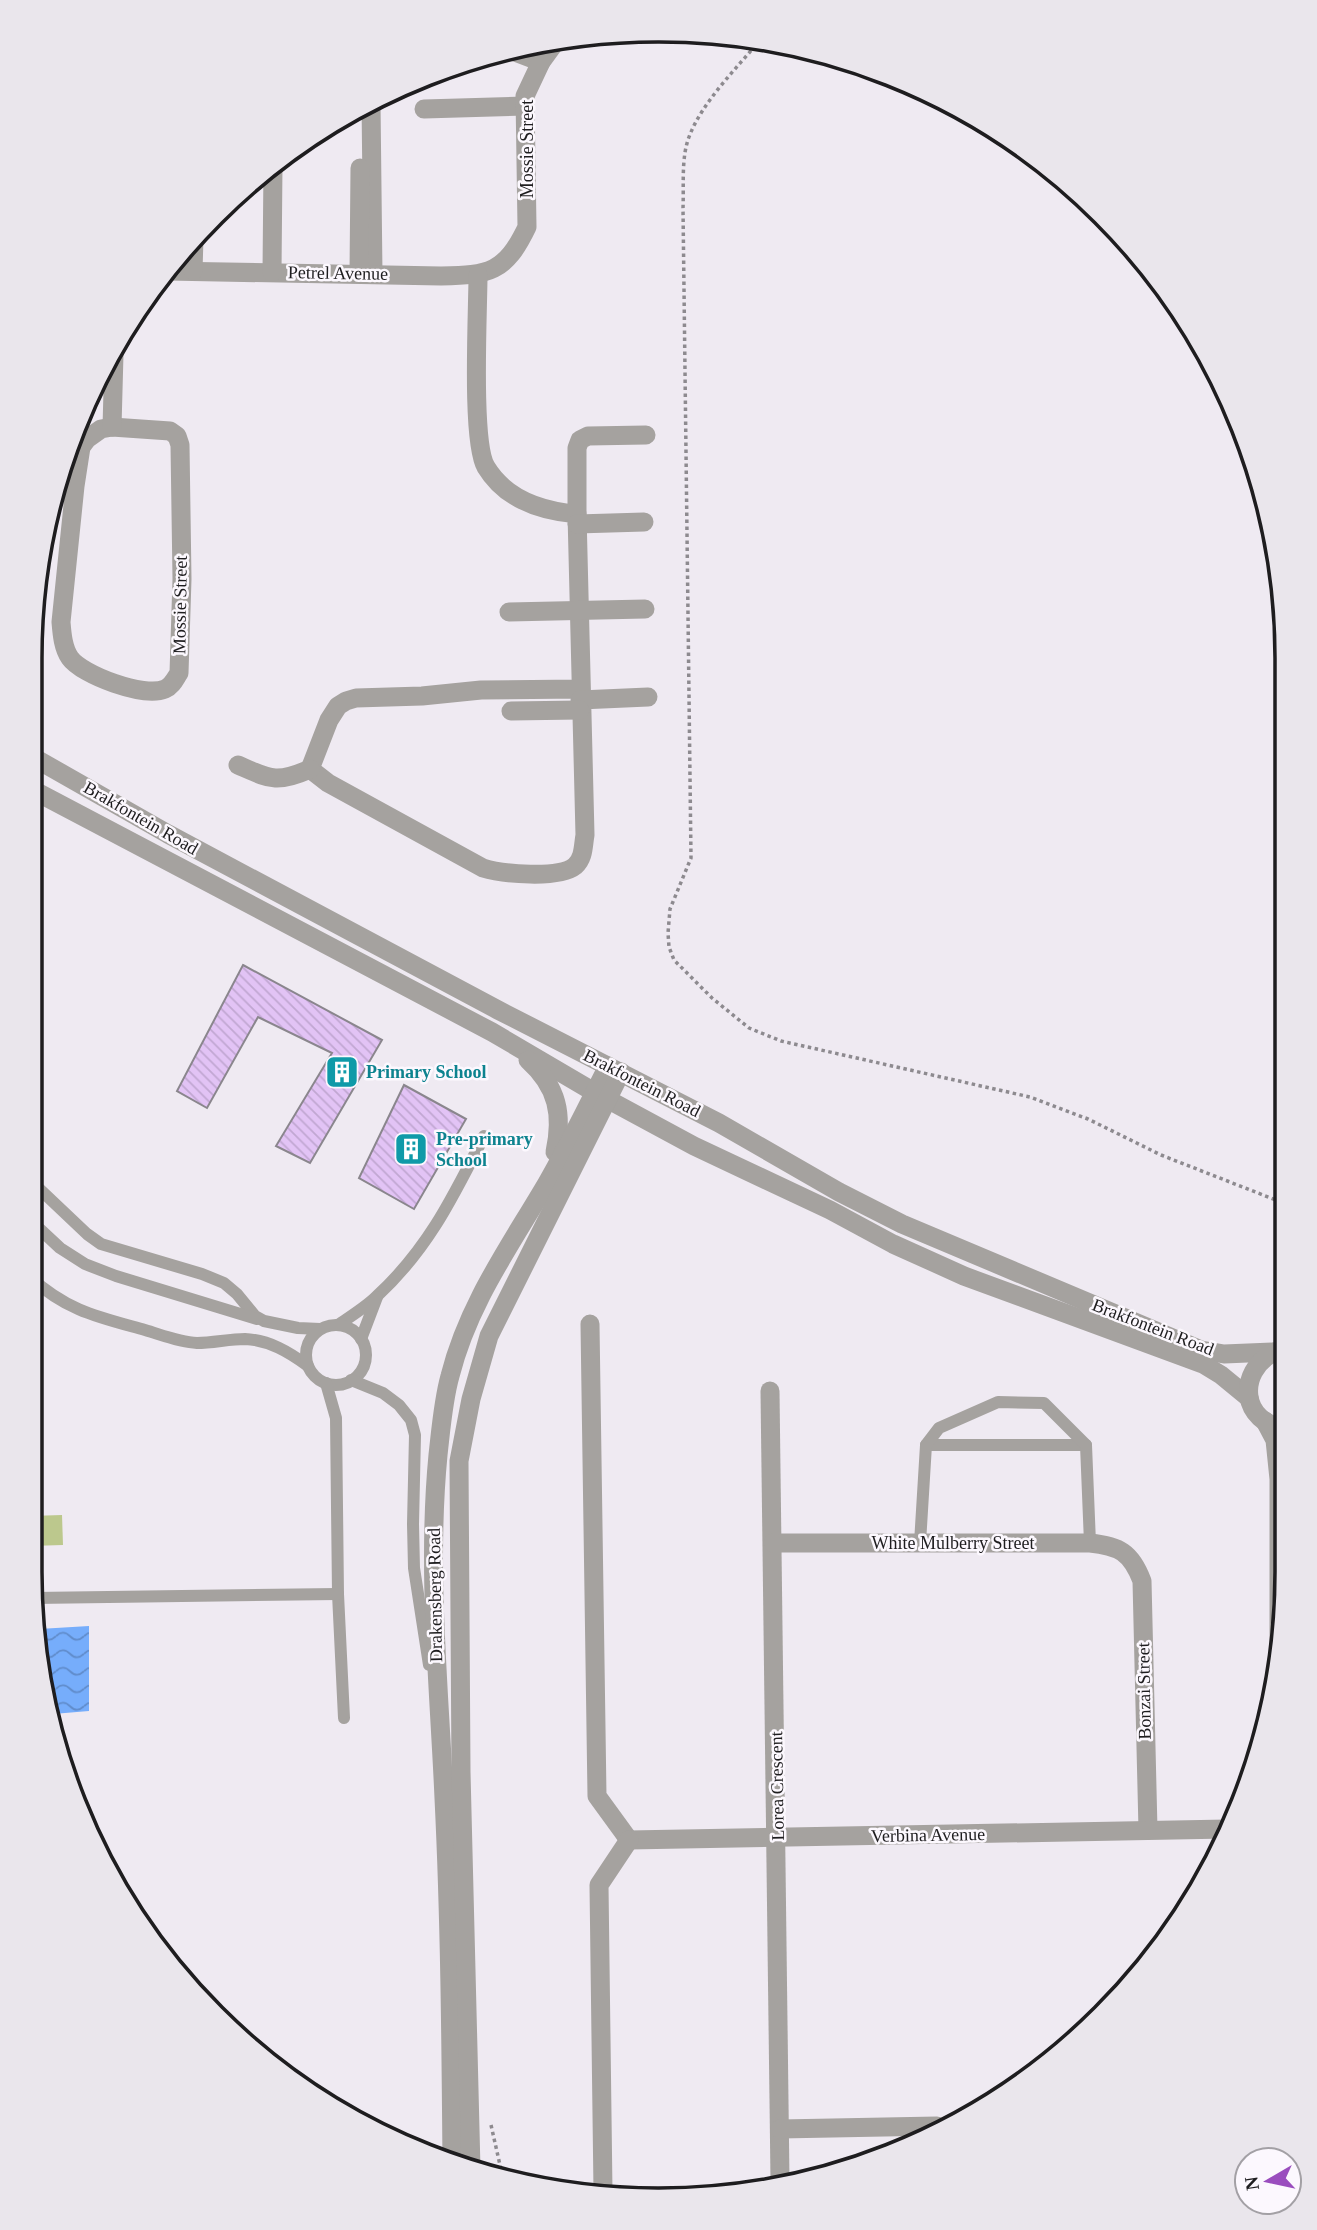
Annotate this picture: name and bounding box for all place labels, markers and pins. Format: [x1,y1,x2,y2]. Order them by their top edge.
building icon: Primary School [323,1053,361,1091]
place label: Primary School [366,1062,486,1082]
place label: Pre-primary School [436,1129,533,1170]
building icon: Pre-primary School [392,1130,430,1168]

